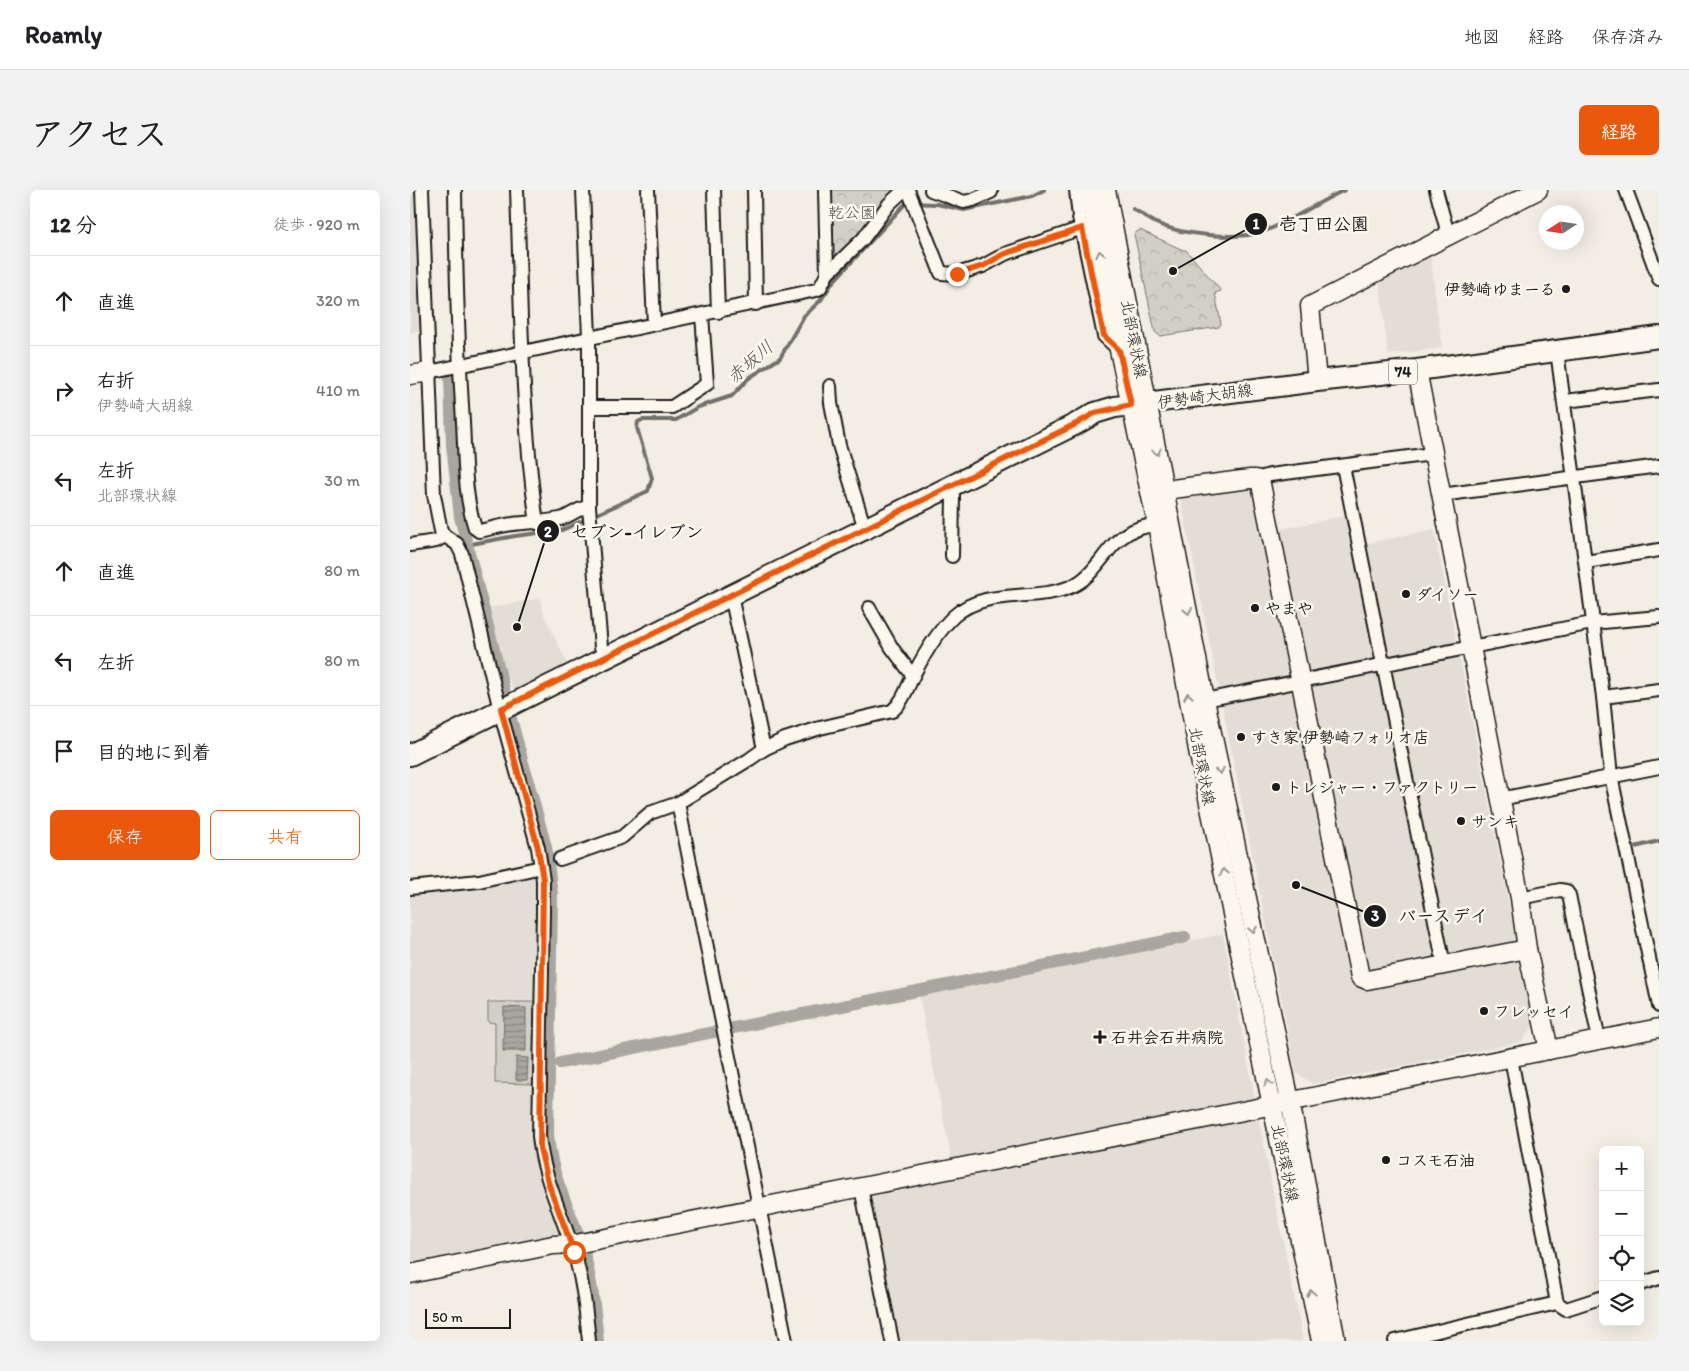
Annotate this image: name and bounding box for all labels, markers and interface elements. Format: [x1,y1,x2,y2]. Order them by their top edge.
text: Roamly [25,20,102,49]
text: 地図 [1464,26,1500,48]
text: 経路 [1528,26,1564,48]
text: 保存済み [1592,26,1664,48]
button: 経路 [1579,105,1659,155]
text: アクセス [30,113,168,155]
park label: 乾公園 [828,203,876,222]
north arrow [1539,205,1584,250]
callout: 壱丁田公園 [1244,207,1379,240]
text: 12 分 [50,212,97,237]
text: 壱丁田公園 [1279,213,1369,235]
text: 徒歩 · 920 m [273,215,360,234]
text: 1 [1253,215,1260,233]
one-way arrow [1096,250,1106,259]
route end [946,263,969,286]
place label: 伊勢崎ゆまーる [1444,280,1556,299]
marker: 伊勢崎ゆまーる [1560,283,1572,295]
icon: ahead [50,287,78,315]
text: 直進 [97,291,135,314]
text: 320 m [316,291,360,310]
street label: 北部環状線 [1117,298,1151,380]
water label: 赤坂川 [722,336,778,388]
road number: 74 [1389,360,1417,384]
text: 右折 [97,369,135,392]
icon: right [50,377,78,405]
street label: 伊勢崎大胡線 [1156,380,1254,412]
text: 410 m [316,381,360,400]
text: 伊勢崎大胡線 [97,396,193,415]
one-way arrow [1151,447,1162,456]
text: 左折 [97,459,135,482]
icon: left [50,467,78,495]
text: 30 m [324,471,360,490]
text: 北部環状線 [97,486,177,505]
callout: セブン-イレブン [535,515,714,548]
text: セブン-イレブン [570,521,704,543]
text: 2 [544,523,552,541]
icon: ahead [50,557,78,585]
text: 直進 [97,561,135,584]
text: 80 m [324,561,360,580]
place label: ダイソー [1416,585,1478,604]
marker: ダイソー [1400,588,1412,600]
place label: やまや [1265,599,1313,618]
marker: やまや [1249,602,1261,614]
one-way arrow [1182,607,1193,616]
icon: left [50,647,78,675]
text: 左折 [97,651,135,674]
text: 80 m [324,651,360,670]
one-way arrow [1184,691,1194,700]
street label: 北部環状線 [1185,725,1219,807]
place label: すき家 伊勢崎フォリオ店 [1251,728,1429,747]
marker: すき家 伊勢崎フォリオ店 [1235,731,1247,743]
icon: arrive [50,737,78,765]
text: 目的地に到着 [97,741,211,764]
one-way arrow [1214,766,1224,775]
place label: トレジャー・ファクトリー [1286,778,1478,797]
marker: トレジャー・ファクトリー [1270,781,1282,793]
button: 保存 [50,810,200,860]
button: 共有 [210,810,360,860]
place label: サンキ [1471,812,1519,831]
marker: サンキ [1455,815,1467,827]
one-way arrow [1219,868,1229,877]
callout: バースデイ [1363,899,1498,932]
text: バースデイ [1398,905,1488,927]
text: 3 [1371,907,1379,925]
one-way arrow [1247,925,1257,934]
place label: フレッセイ [1494,1002,1574,1021]
marker: フレッセイ [1478,1005,1490,1017]
place label: 石井会石井病院 [1111,1028,1223,1047]
marker: 石井会石井病院 [1093,1030,1107,1044]
one-way arrow [1263,1078,1274,1087]
street label: 北部環状線 [1267,1122,1303,1204]
map controls [1599,1146,1644,1326]
button: + [1599,1146,1644,1191]
place label: コスモ石油 [1396,1151,1475,1170]
marker: コスモ石油 [1380,1154,1392,1166]
button: − [1599,1191,1644,1236]
button: locate [1599,1236,1644,1281]
route start [563,1241,586,1264]
button: layers [1599,1281,1644,1326]
one-way arrow [1306,1289,1317,1298]
scale bar [425,1306,511,1329]
text: 50 m [432,1309,463,1326]

